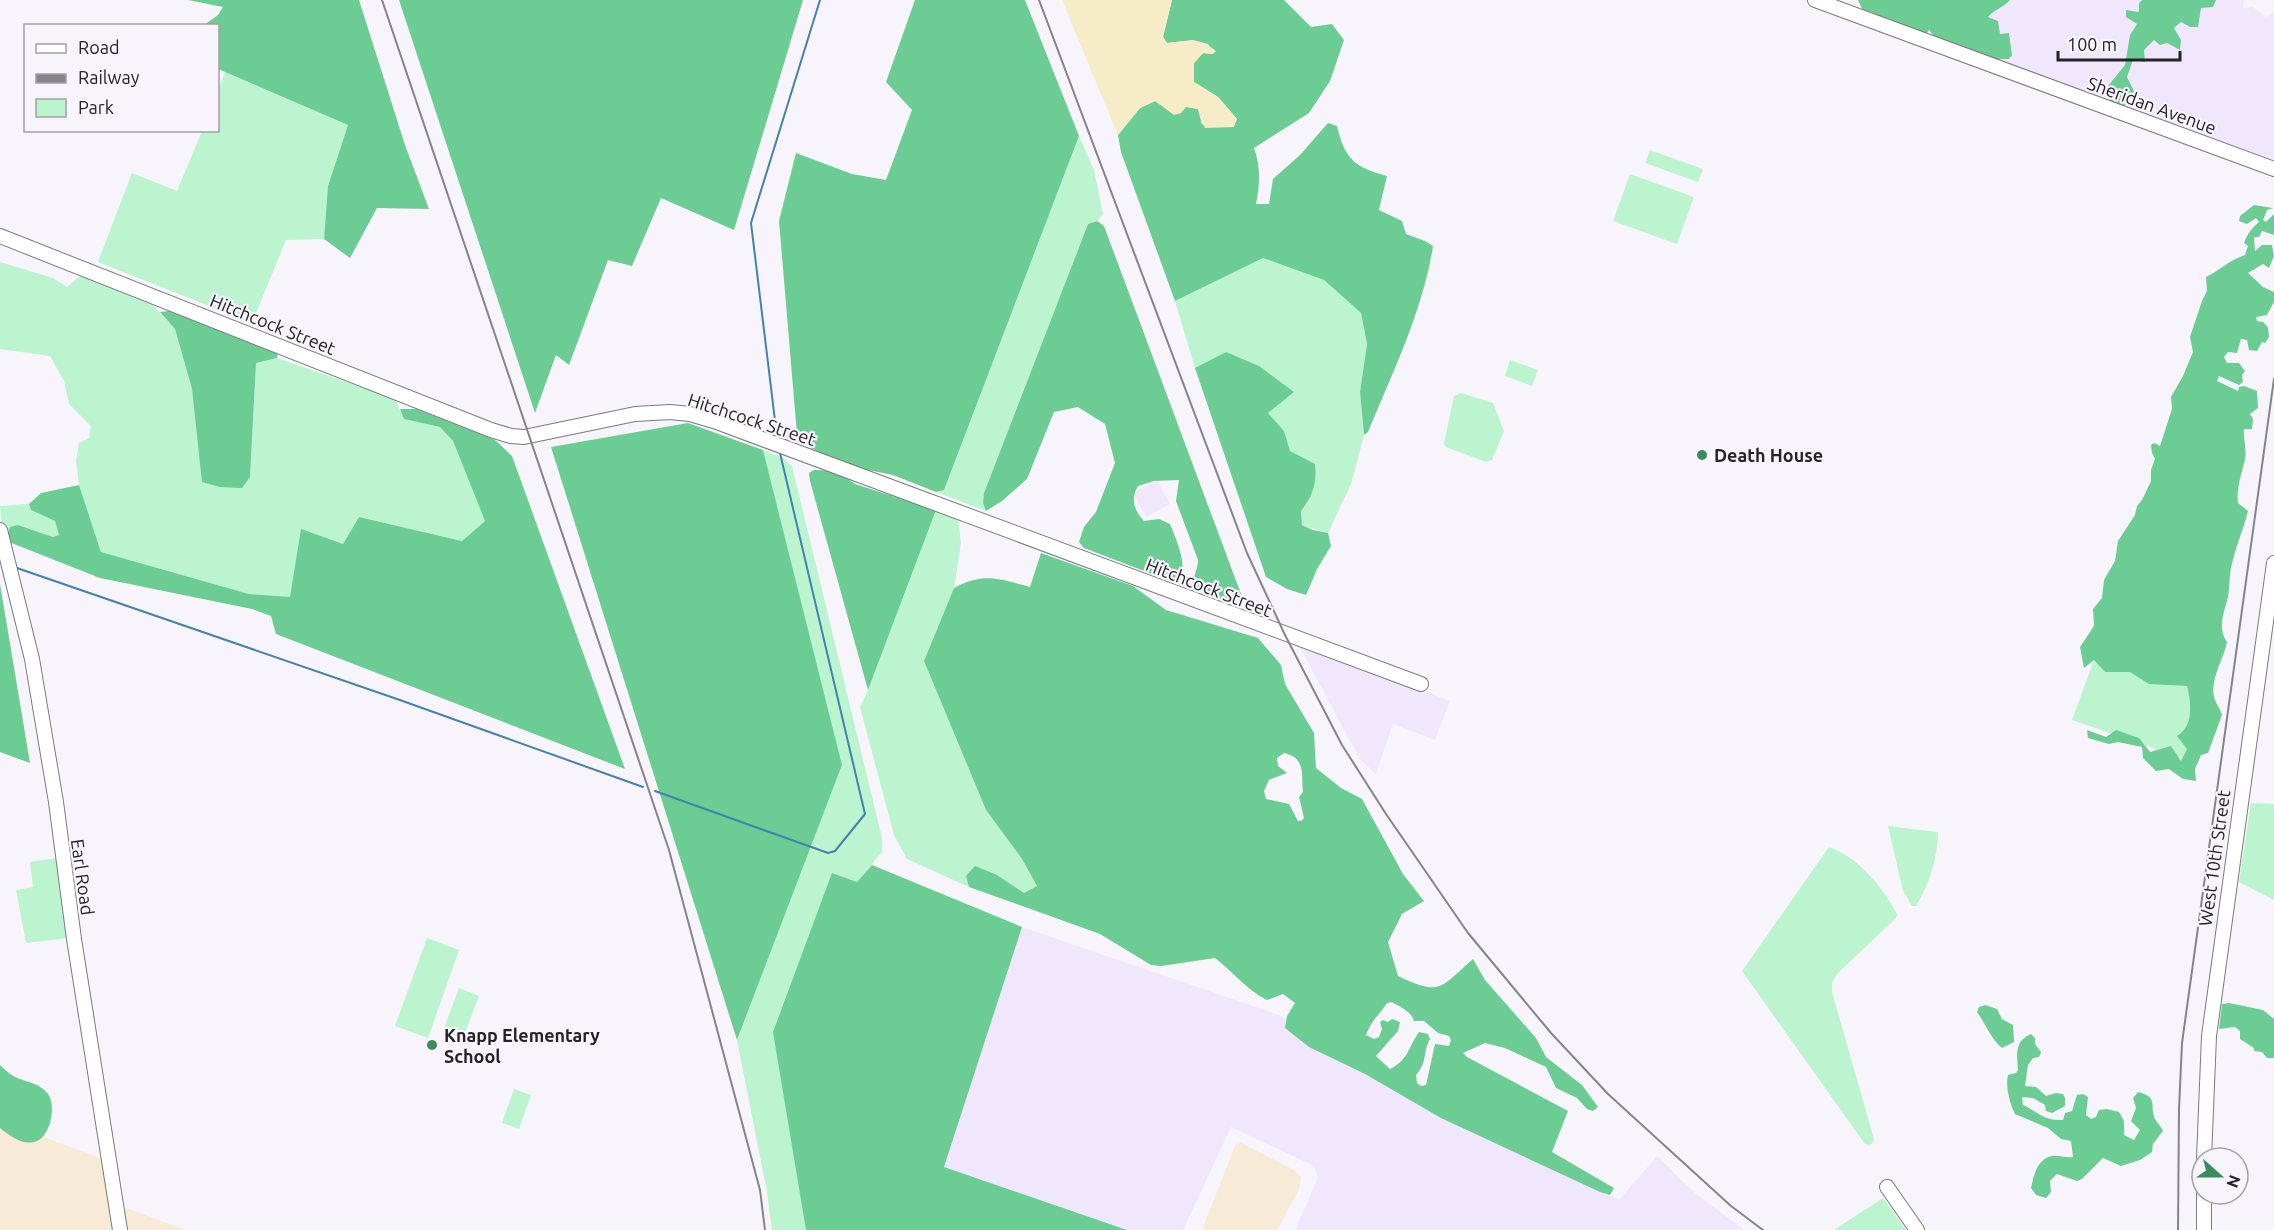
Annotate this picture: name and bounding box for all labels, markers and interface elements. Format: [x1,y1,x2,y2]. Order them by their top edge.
legend [24,24,219,132]
scale bar [2058,24,2180,62]
text: 100 m [2067,34,2117,54]
text: Road [78,37,120,57]
text: Railway [78,67,140,87]
street label: Sheridan Avenue [2085,72,2219,138]
text: Park [78,97,114,117]
street label: Hitchcock Street [207,290,339,358]
street label: Hitchcock Street [686,389,818,449]
place label: Death House [1714,445,1823,465]
marker: Death House [1695,448,1709,462]
street label: Hitchcock Street [1143,554,1275,620]
street label: West 10th Street [2195,789,2233,927]
street label: Earl Road [68,838,98,916]
place label: Knapp Elementary School [444,1025,600,1066]
marker: Knapp Elementary School [425,1038,439,1052]
north arrow [2190,1146,2250,1206]
text: N [2223,1173,2245,1190]

